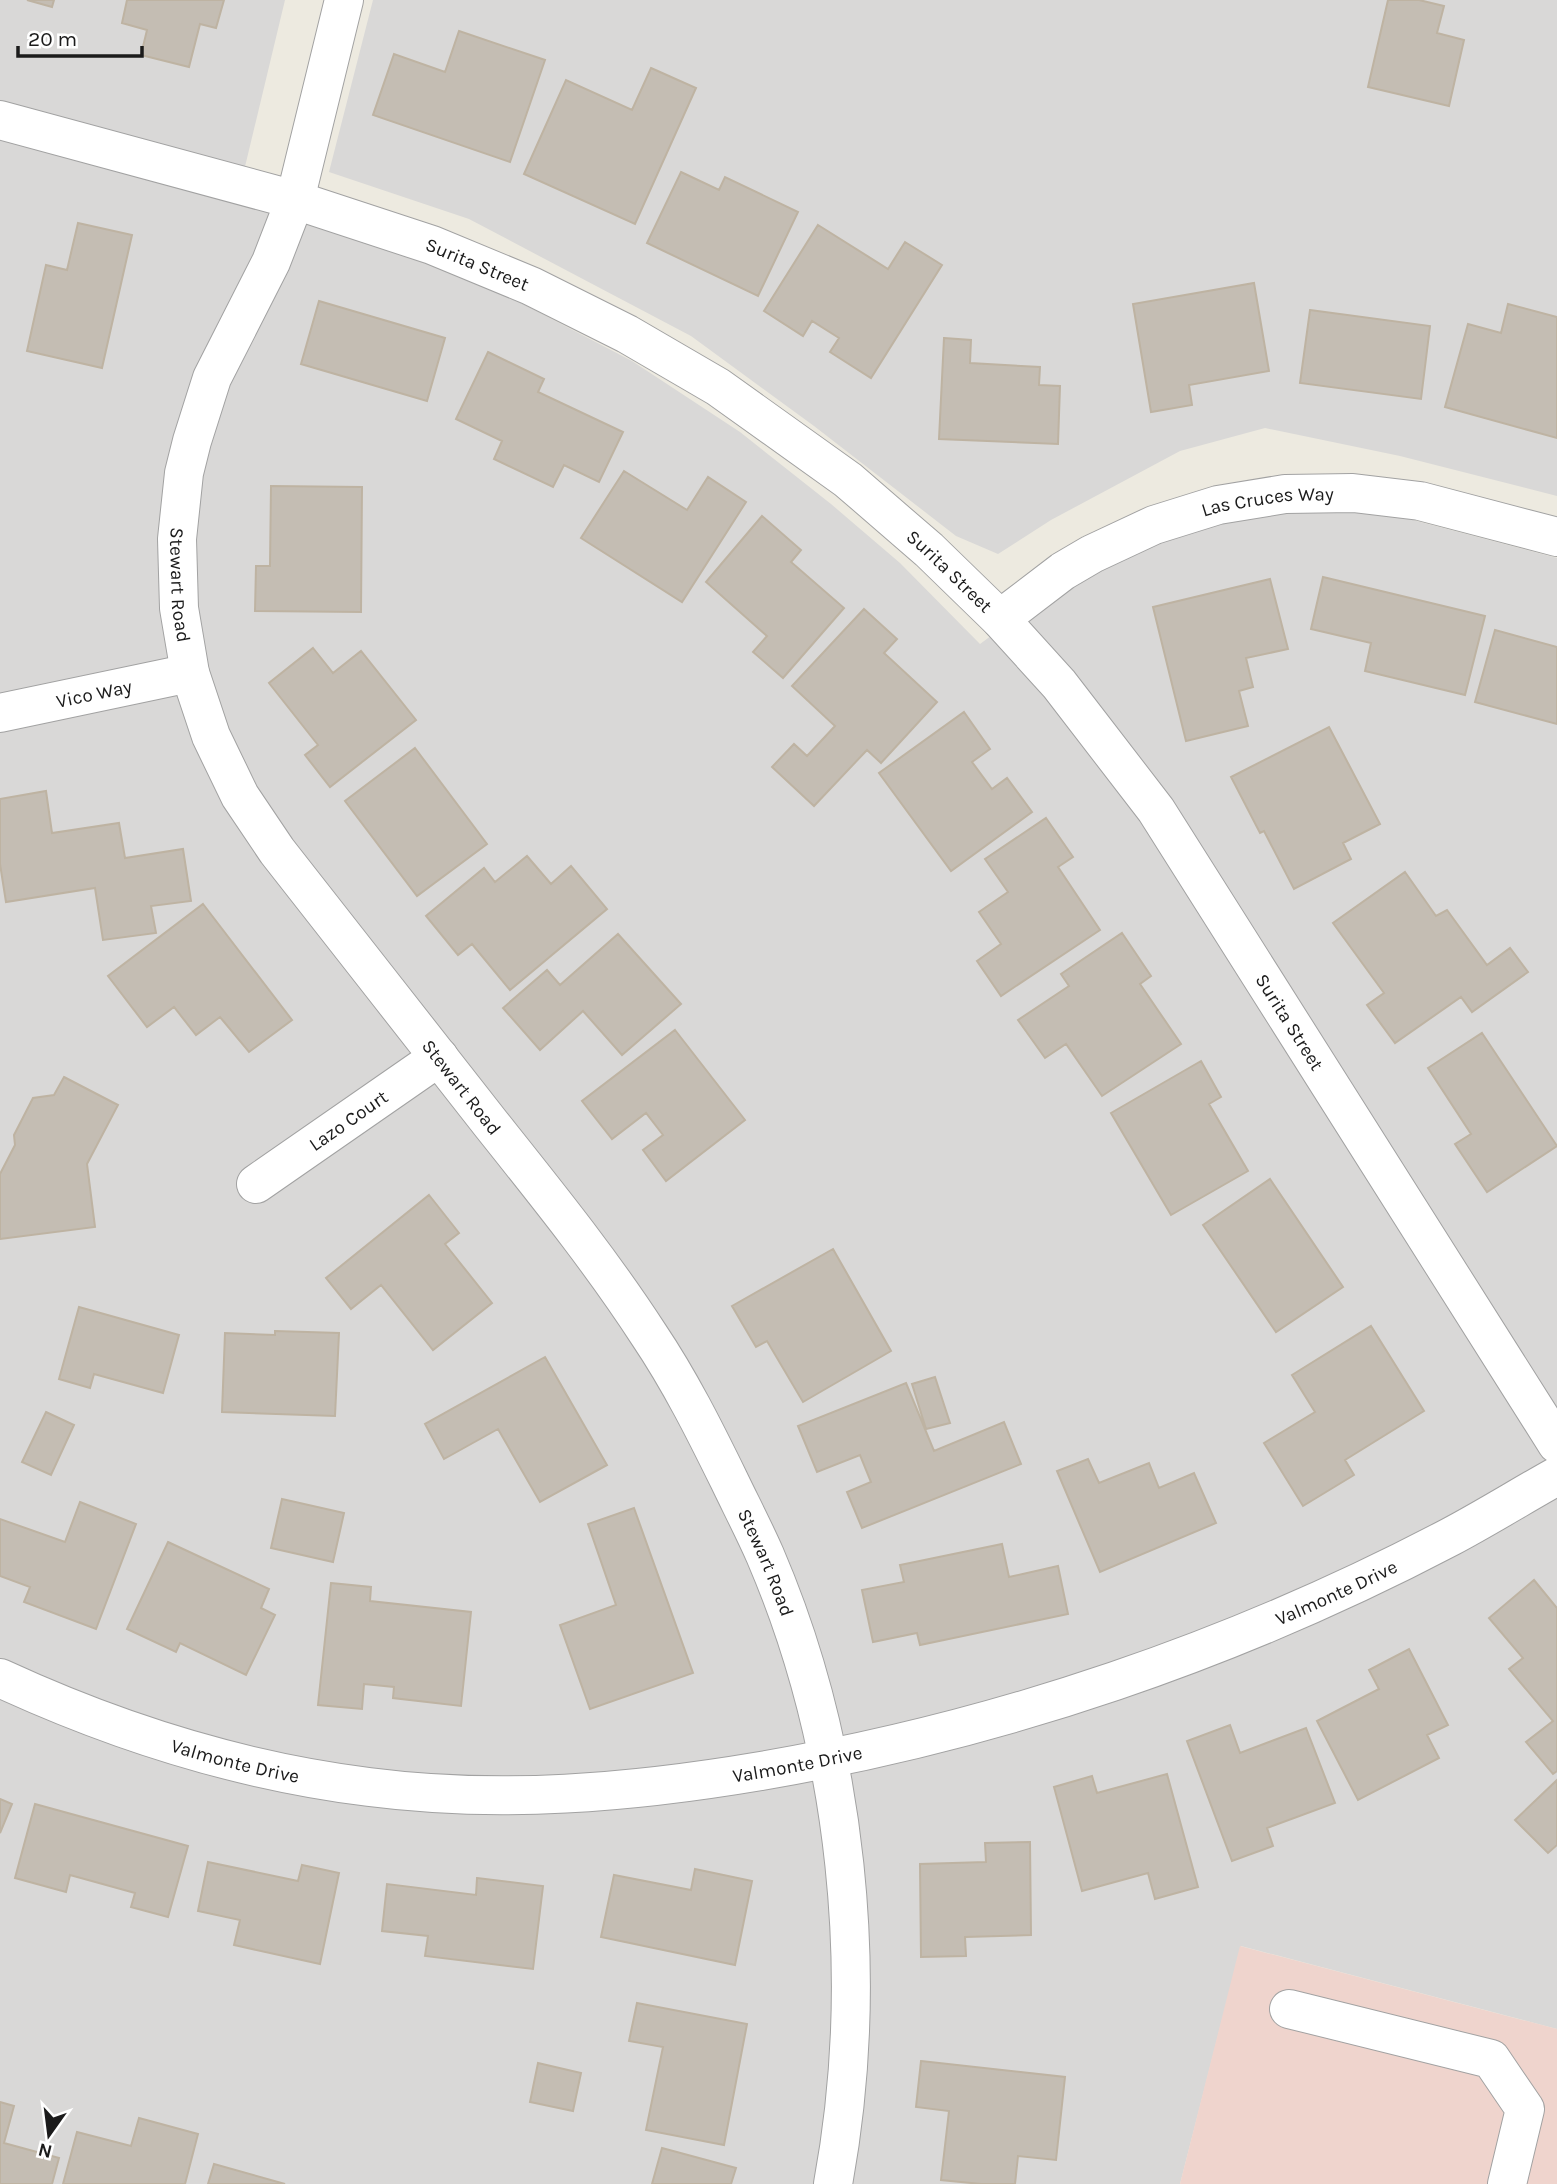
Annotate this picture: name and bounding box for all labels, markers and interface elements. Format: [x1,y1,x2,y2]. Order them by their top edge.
scale bar [18,14,142,58]
text: 20 m [28,27,77,51]
street label: Surita Street [423,234,532,296]
street label: Las Cruces Way [1199,483,1334,522]
street label: Stewart Road [165,526,195,644]
street label: Surita Street [902,526,997,617]
street label: Vico Way [54,675,134,713]
street label: Surita Street [1250,970,1328,1075]
street label: Stewart Road [417,1035,505,1140]
street label: Lazo Court [305,1086,392,1156]
street label: Stewart Road [733,1505,798,1619]
street label: Valmonte Drive [1272,1556,1401,1630]
street label: Valmonte Drive [168,1735,301,1788]
street label: Valmonte Drive [731,1742,864,1787]
north arrow [14,2100,84,2170]
text: N [36,2138,54,2163]

